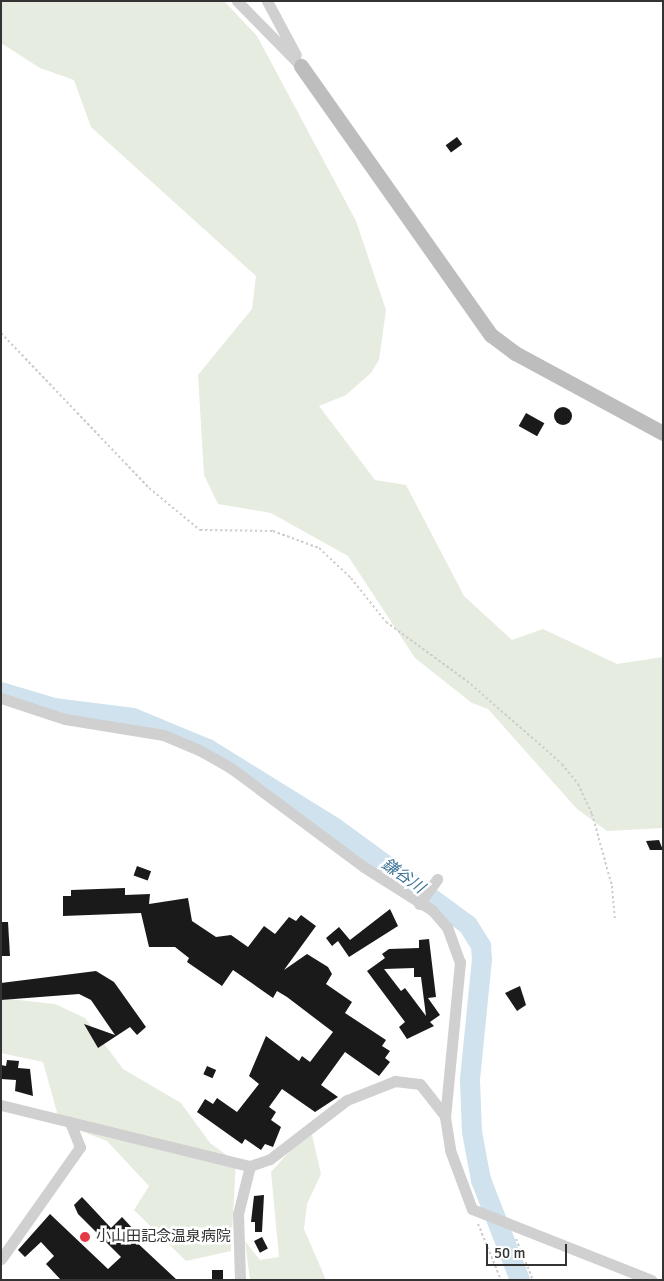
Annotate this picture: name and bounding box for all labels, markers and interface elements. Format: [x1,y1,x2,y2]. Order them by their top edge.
water label: 鎌谷川 [378,854,428,898]
place label: 小山田記念温泉病院 [96,1228,231,1246]
marker: 小山田記念温泉病院 [78,1230,92,1244]
scale bar [489,1234,570,1266]
text: 50 m [494,1244,525,1262]

